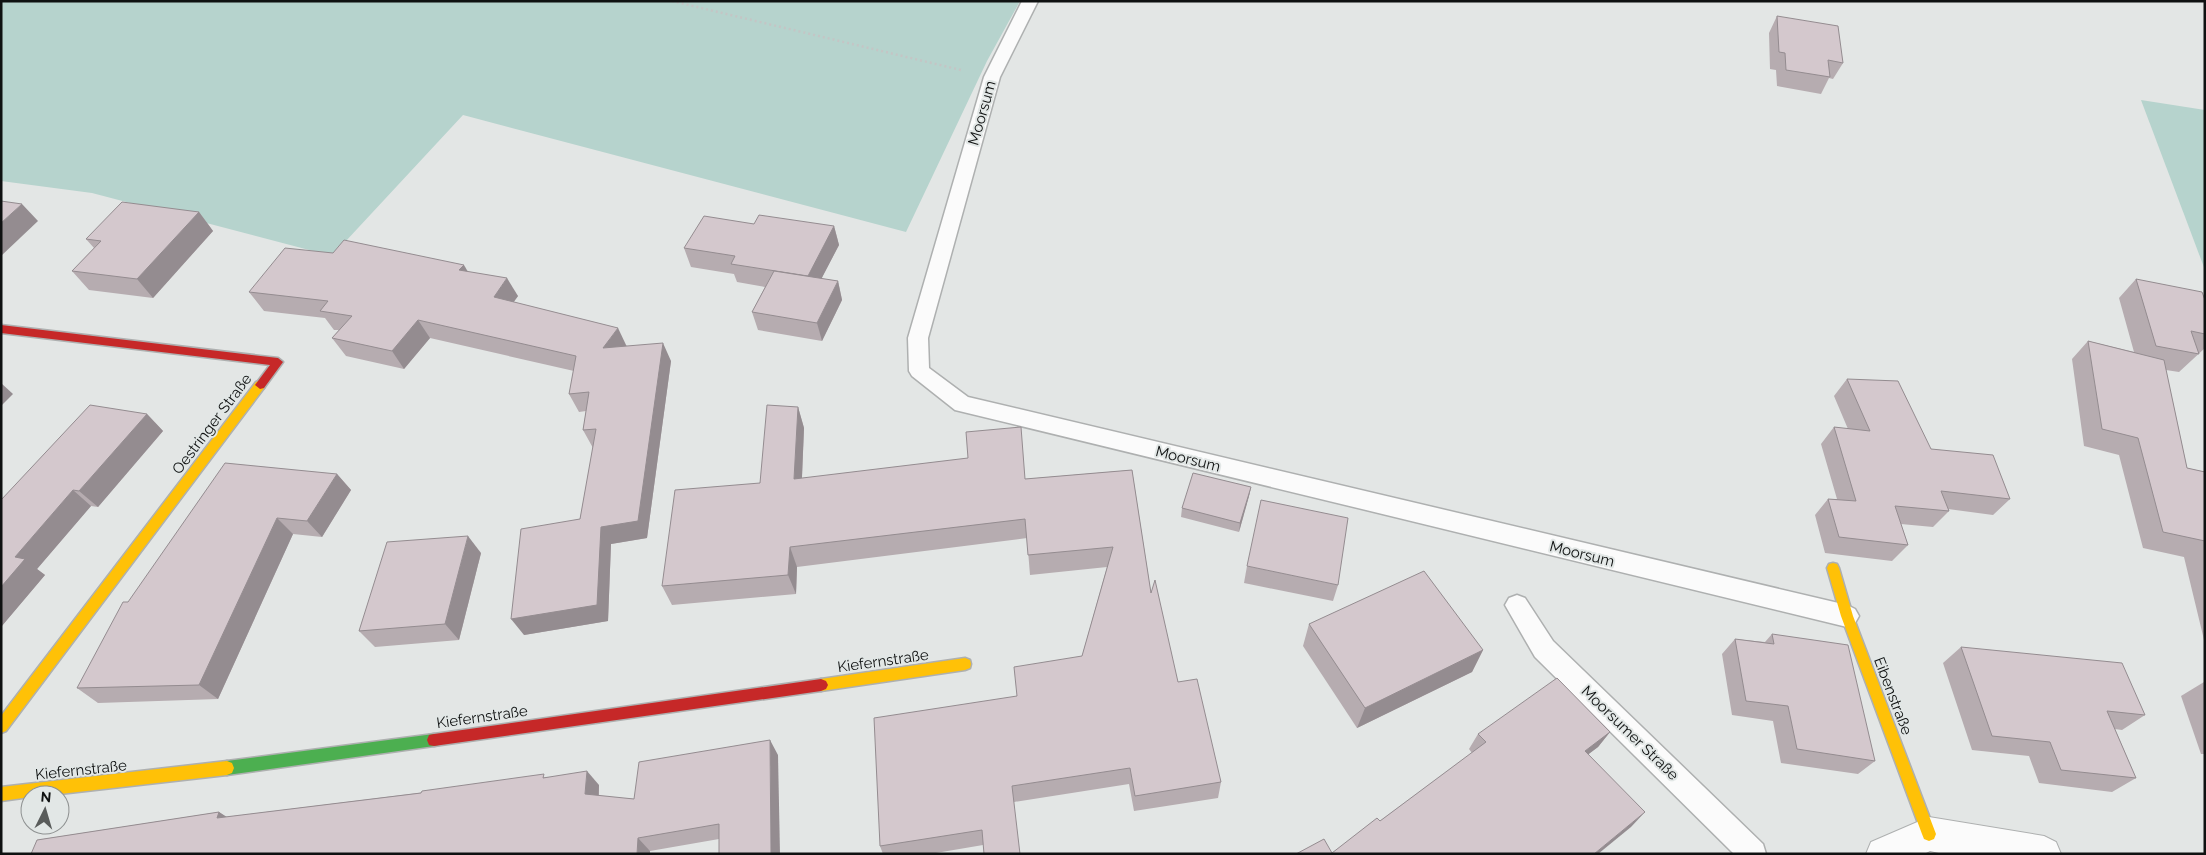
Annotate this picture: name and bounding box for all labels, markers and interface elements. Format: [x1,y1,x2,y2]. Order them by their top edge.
street label: Moorsum [964,79,1000,147]
street label: Oestringer Straße [168,370,256,478]
street label: Moorsum [1154,442,1222,476]
street label: Moorsum [1548,537,1616,571]
street label: Kiefernstraße [836,646,930,676]
street label: Eibenstraße [1870,655,1916,738]
street label: Moorsumer Straße [1578,682,1682,784]
street label: Kiefernstraße [435,702,529,732]
street label: Kiefernstraße [34,756,128,784]
north arrow [20,785,70,835]
text: N [40,789,52,805]

